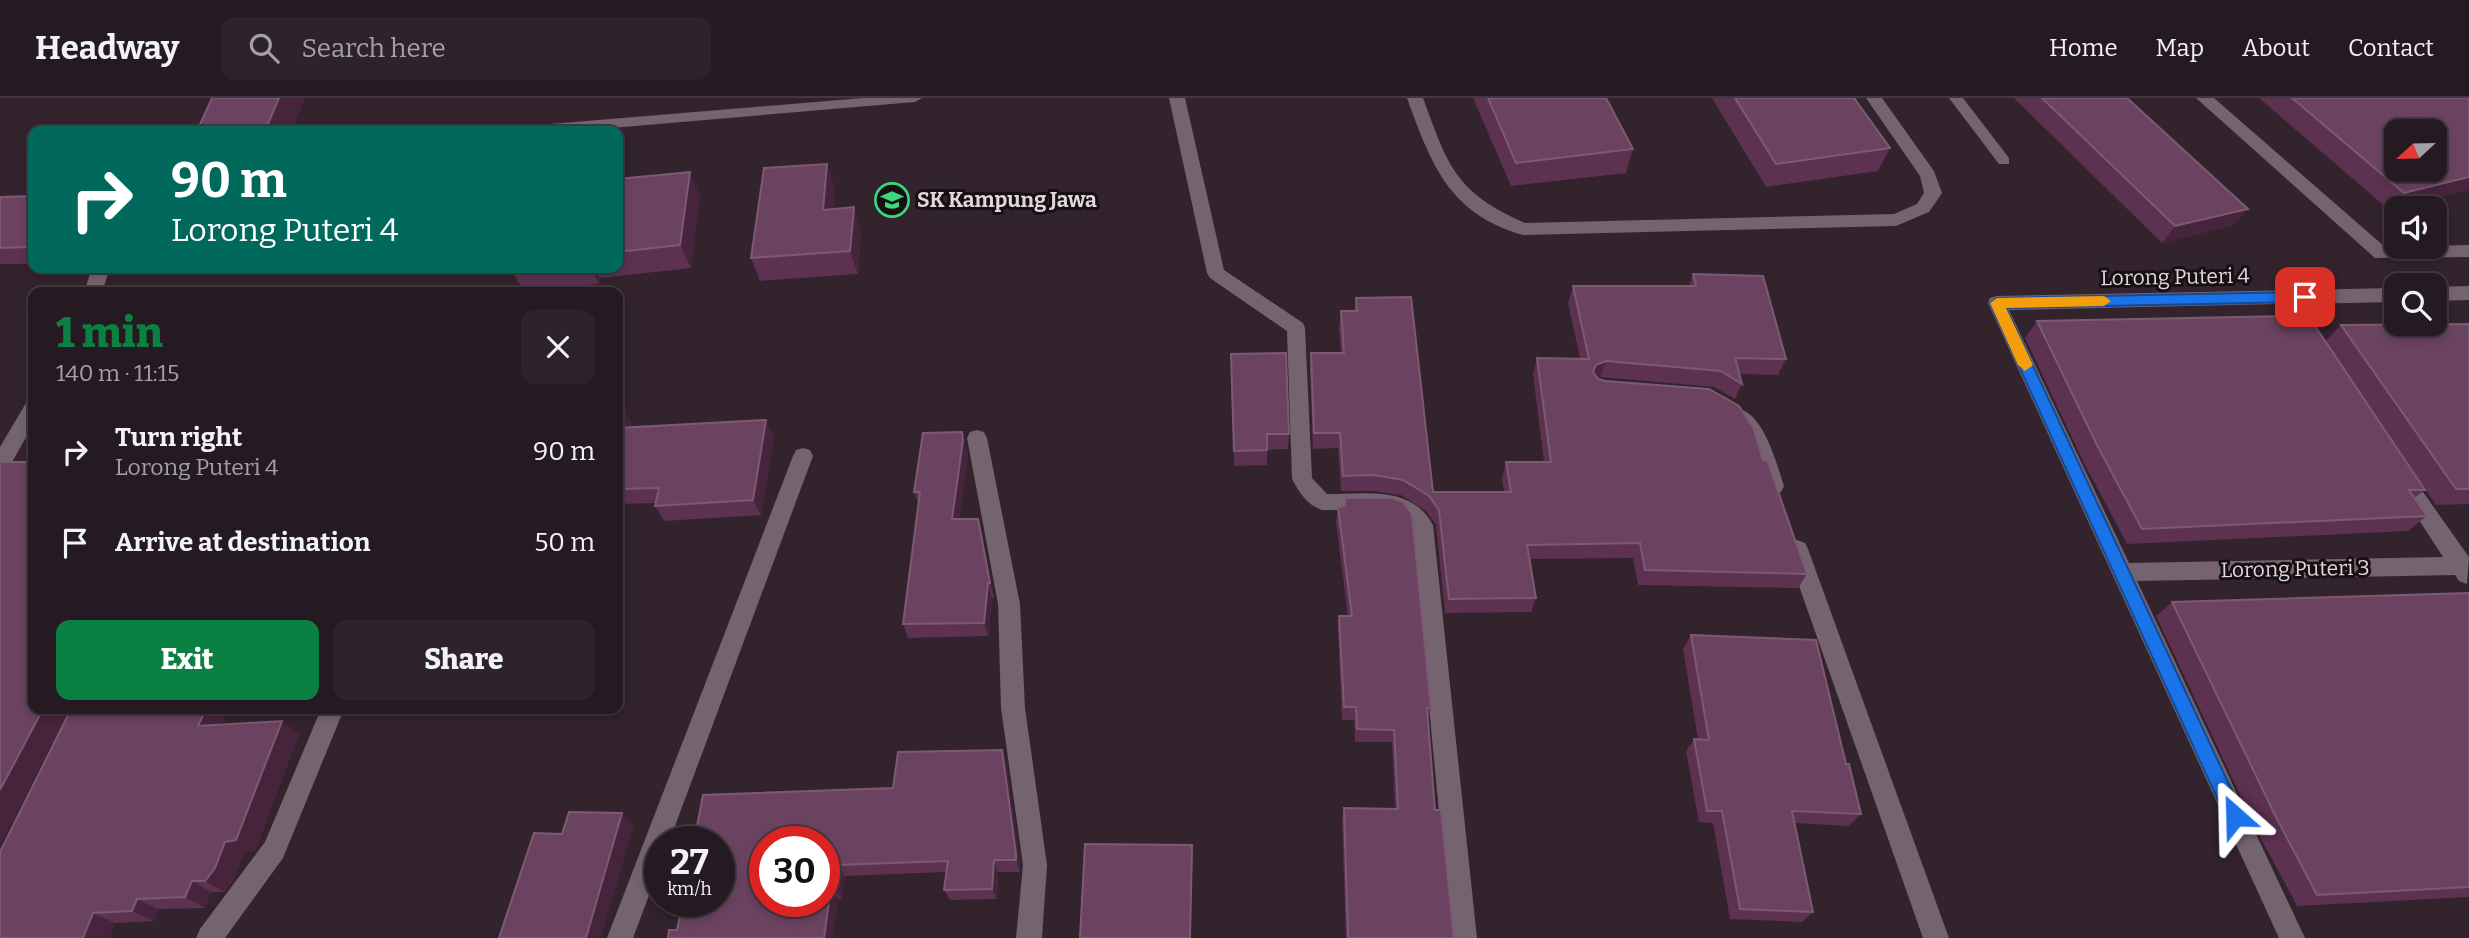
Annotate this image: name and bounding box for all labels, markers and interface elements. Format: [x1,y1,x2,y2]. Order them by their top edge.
search box [221,17,711,80]
text: Headway [35,28,179,68]
icon: search [245,29,283,67]
text: Search here [301,33,446,64]
text: Home [2049,34,2118,62]
text: Map [2156,34,2204,62]
text: About [2242,34,2310,62]
text: Contact [2348,34,2434,62]
north arrow [2384,119,2446,182]
map controls [2384,119,2447,336]
text: 90 m [171,151,287,210]
icon: right [56,154,147,245]
school or university icon: SK Kampung Jawa [873,181,911,219]
place label: SK Kampung Jawa [917,187,1097,213]
button: sound [2384,196,2447,259]
text: Lorong Puteri 4 [171,211,399,249]
street label: Lorong Puteri 4 [2100,263,2250,291]
pin [2275,267,2335,327]
button: search [2384,273,2447,336]
icon: arrive [2286,278,2324,316]
text: 1 min [56,308,163,358]
button: close [521,310,595,384]
text: 140 m · 11:15 [56,359,179,387]
text: Turn right [115,422,242,453]
icon: right [56,433,94,471]
text: 90 m [533,436,595,467]
text: Lorong Puteri 4 [115,453,279,481]
icon: arrive [56,524,94,562]
text: Arrive at destination [115,527,370,558]
text: 50 m [534,527,595,558]
street label: Lorong Puteri 3 [2220,555,2370,583]
button: Exit [56,620,319,700]
button: Share [333,620,595,700]
position arrow [2198,779,2272,853]
speed limit sign: 30 [749,826,840,917]
text: 27 [670,841,709,883]
text: km/h [667,878,712,900]

